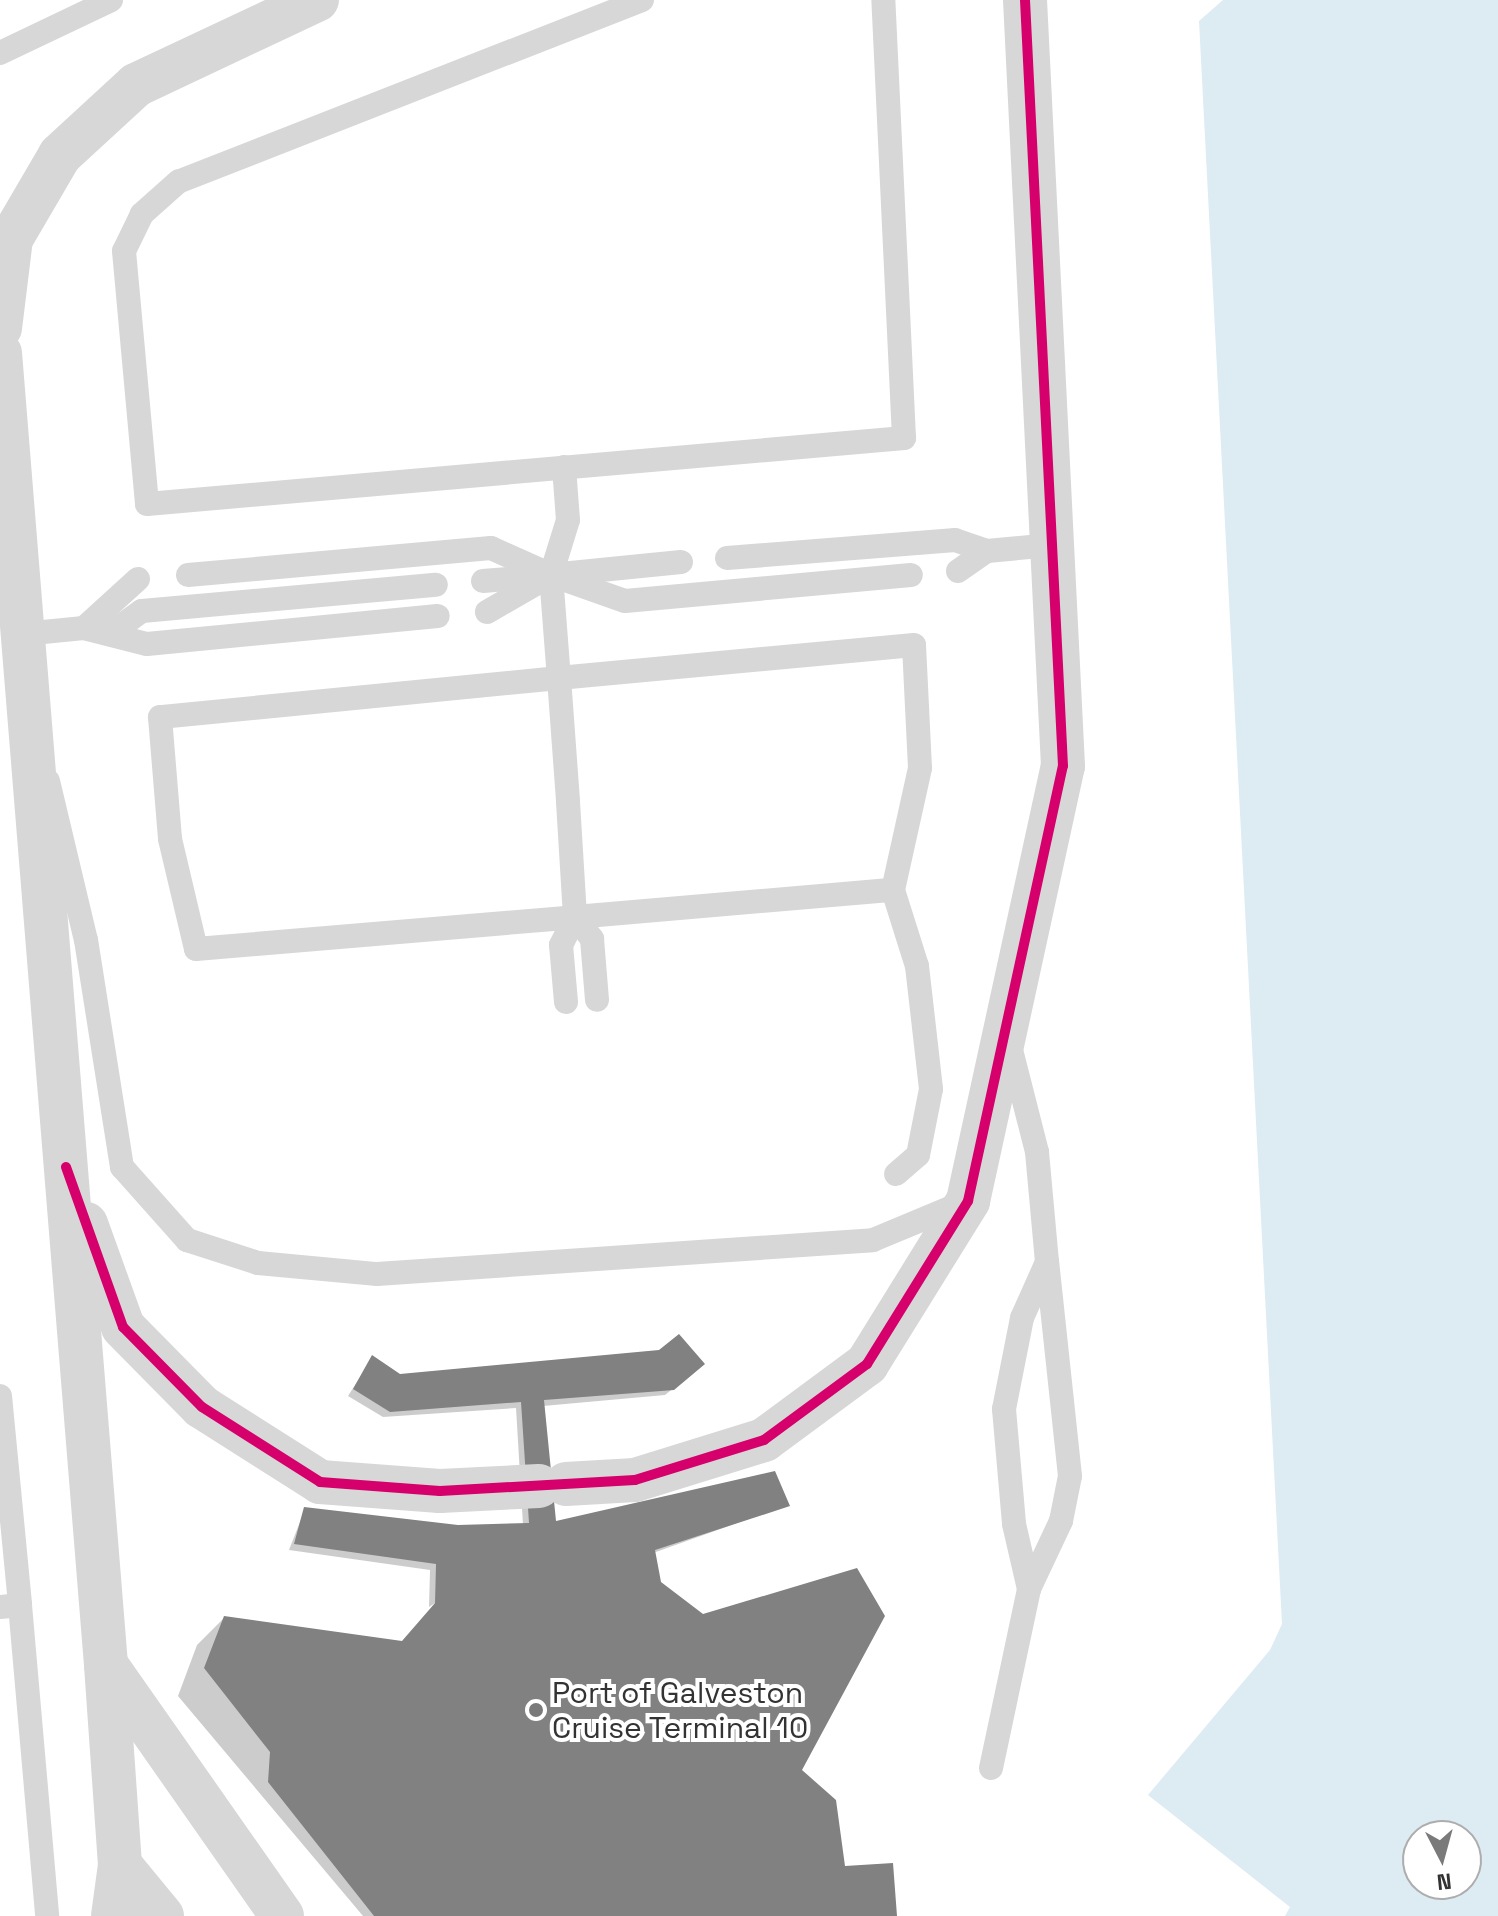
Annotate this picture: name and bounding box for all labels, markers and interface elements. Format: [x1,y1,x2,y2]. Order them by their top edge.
place label: Port of Galveston Cruise Terminal 10 [552,1675,809,1746]
marker: Port of Galveston Cruise Terminal 10 [527,1701,545,1719]
north arrow [1402,1820,1482,1900]
text: N [1436,1867,1453,1897]

